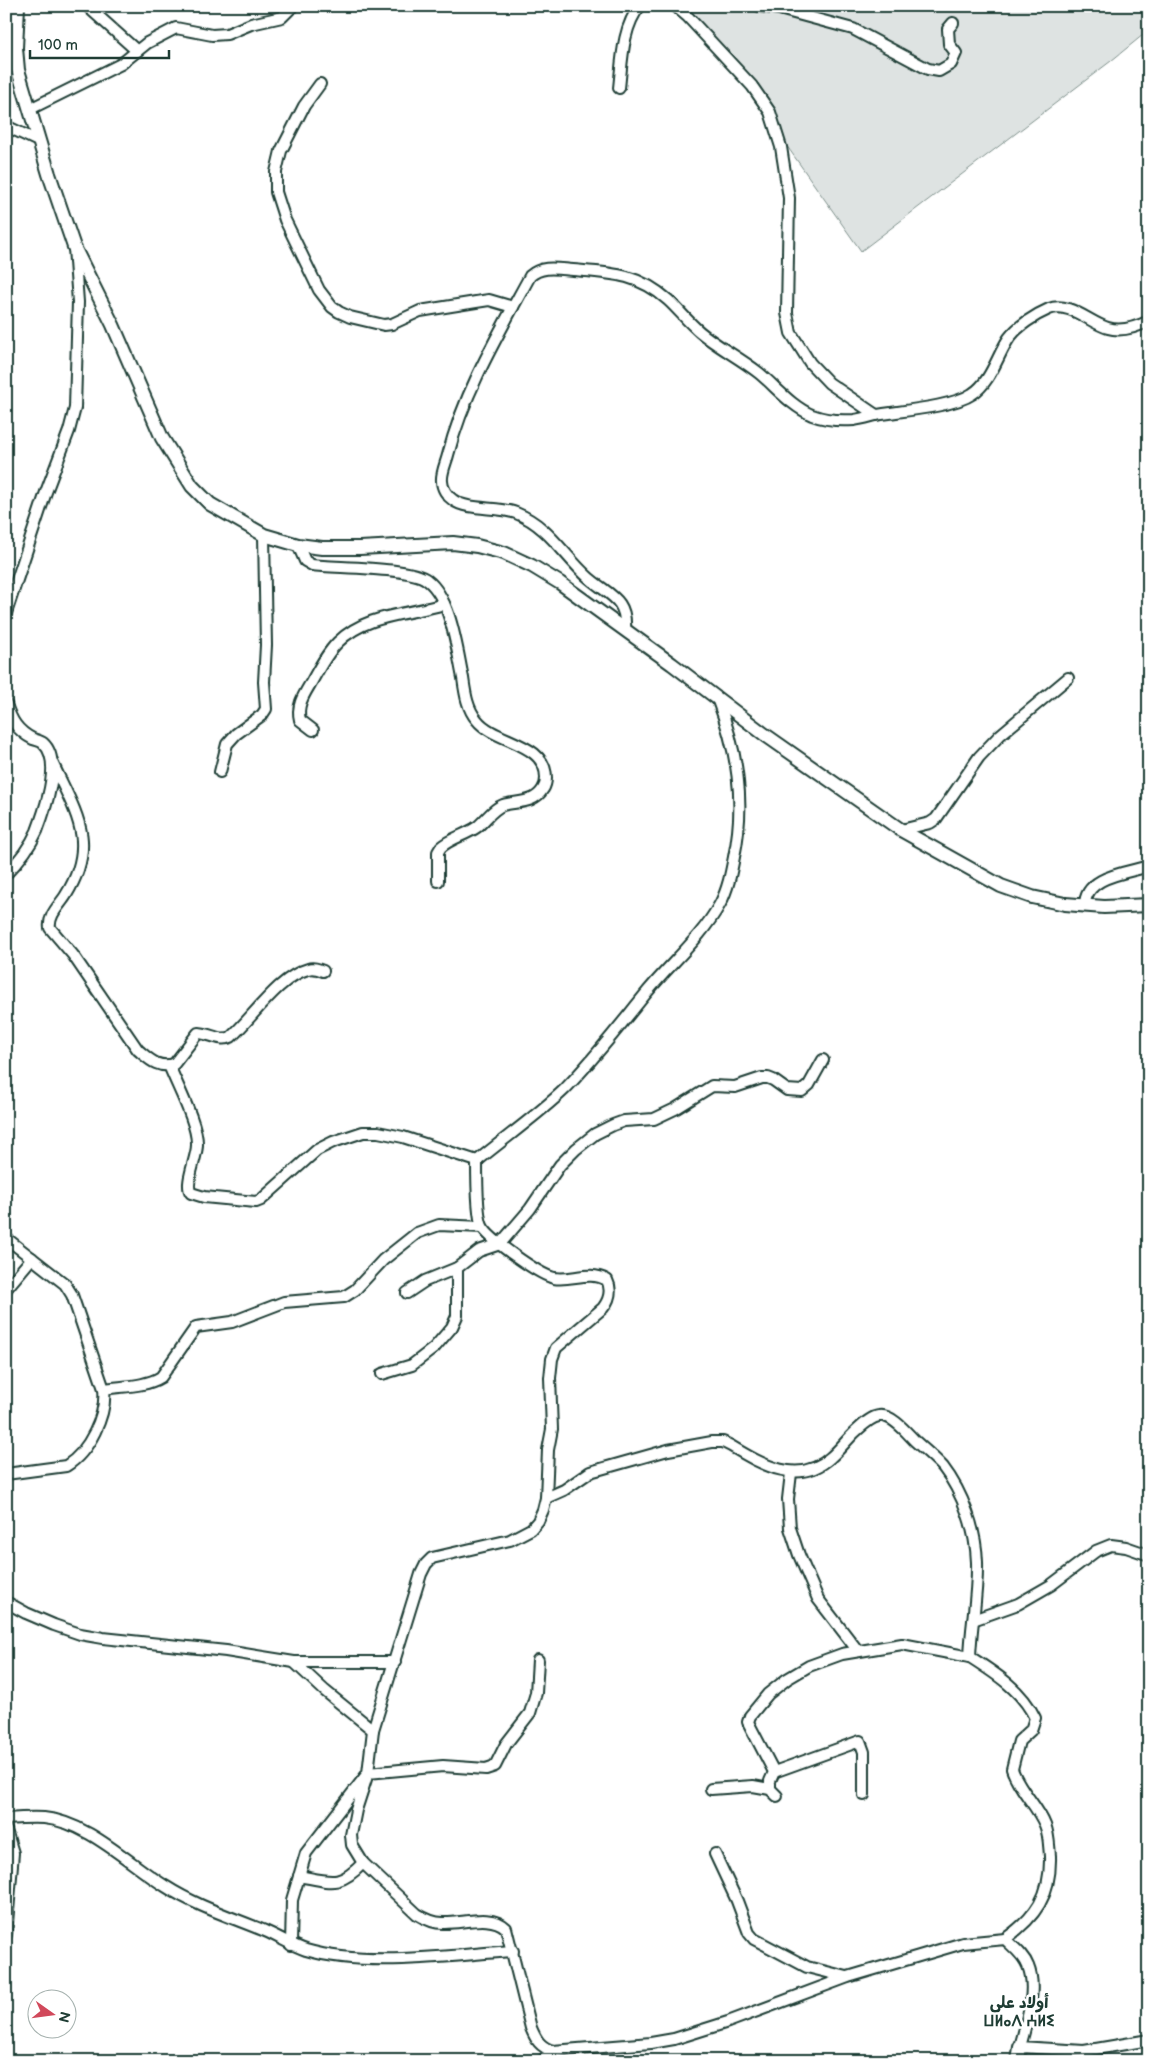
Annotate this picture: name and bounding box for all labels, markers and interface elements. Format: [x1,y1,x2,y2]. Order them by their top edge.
scale bar [30,28,169,60]
text: 100 m [38,36,78,55]
north arrow [28,1990,78,2040]
district label: أولاد علي ⵡⵍⴰⴷ ⵄⵍⵉ [983,1992,1055,2031]
text: N [55,2010,74,2024]

